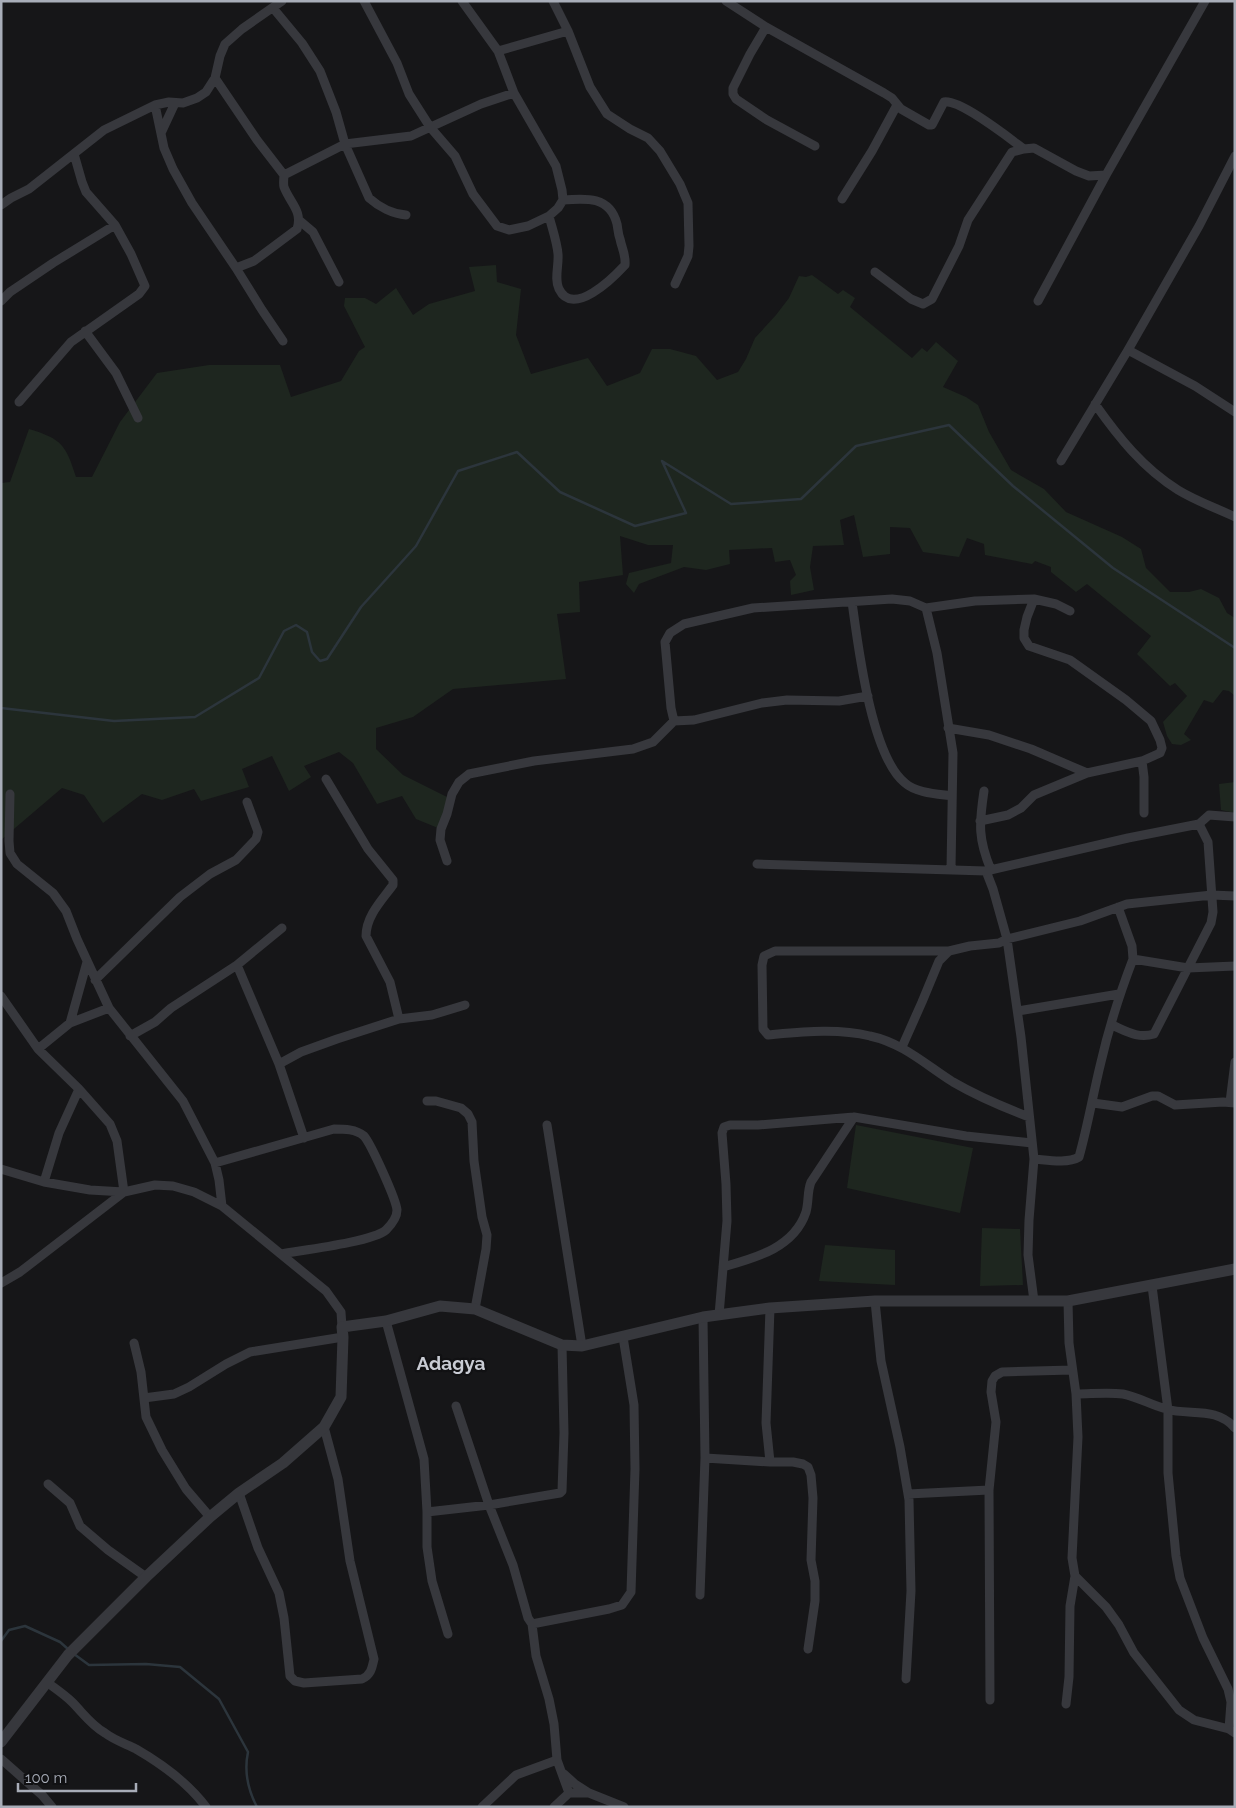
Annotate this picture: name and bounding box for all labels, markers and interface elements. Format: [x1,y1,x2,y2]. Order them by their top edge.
district label: Adagya [417,1352,485,1374]
scale bar [18,1760,135,1792]
text: 100 m [25,1769,67,1787]

